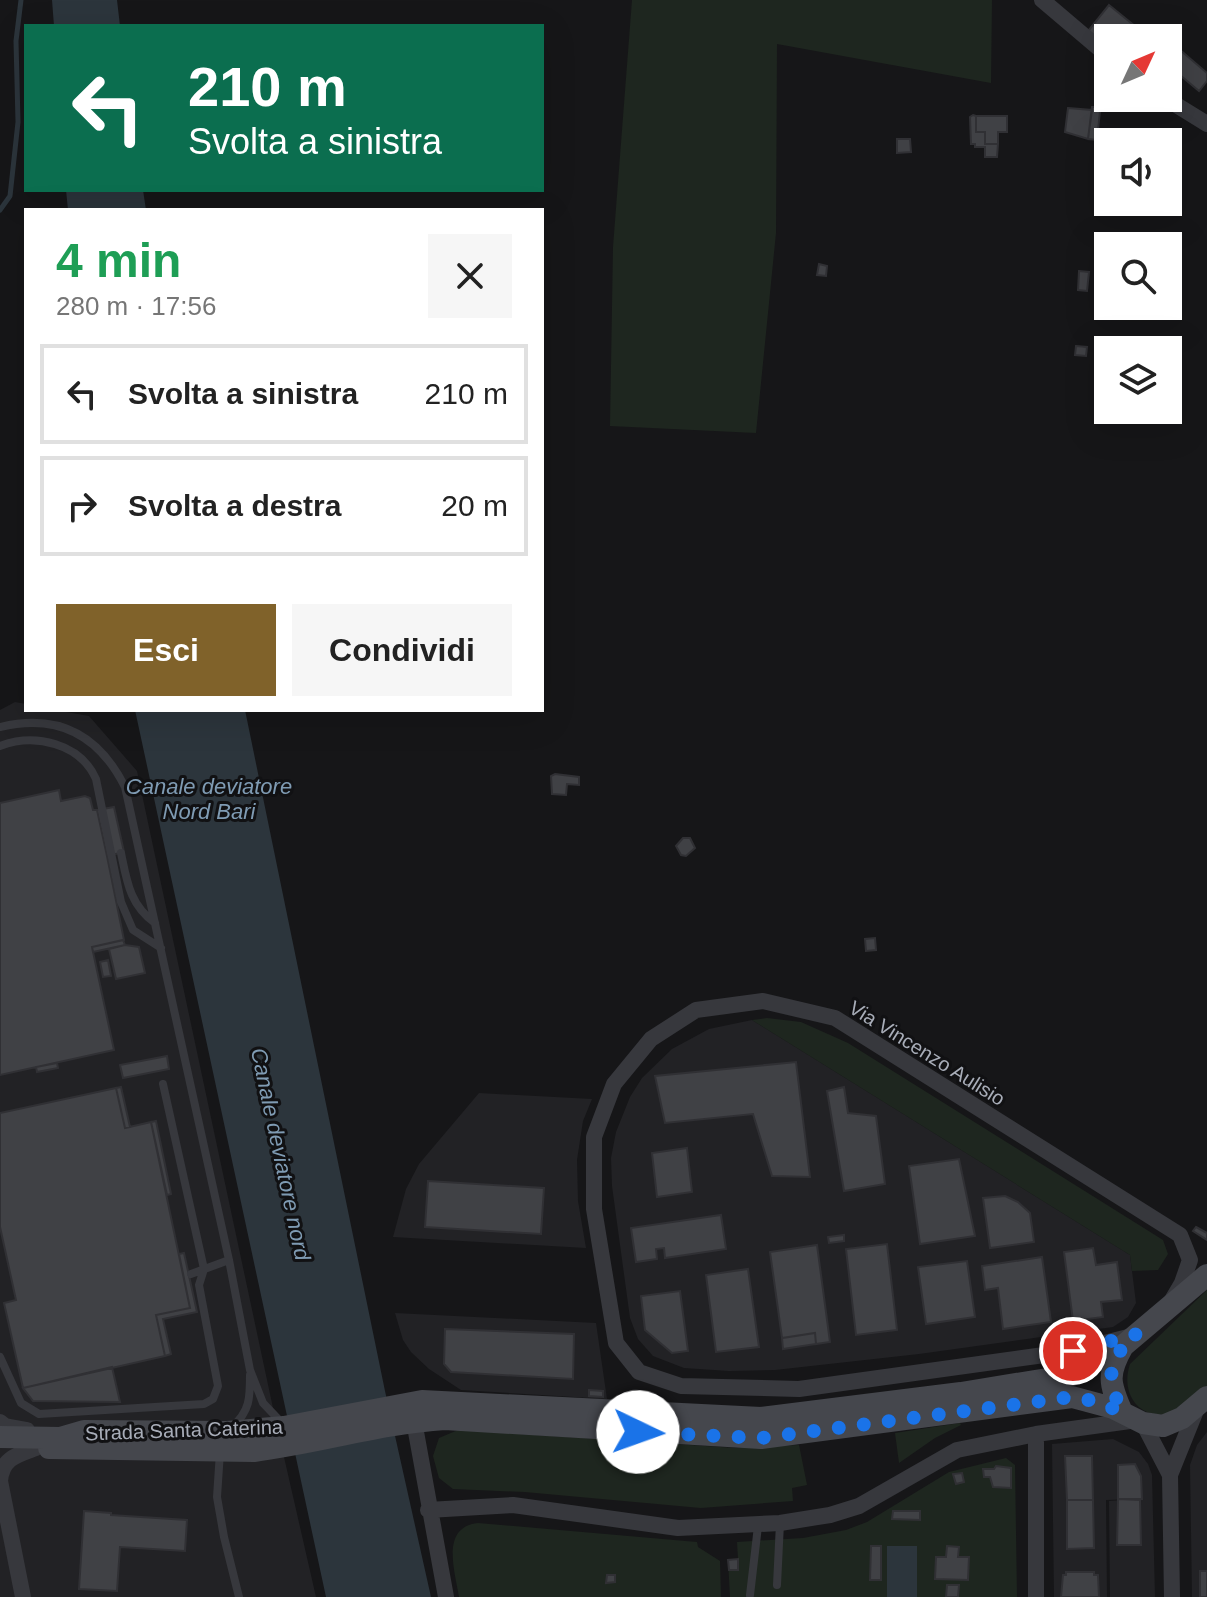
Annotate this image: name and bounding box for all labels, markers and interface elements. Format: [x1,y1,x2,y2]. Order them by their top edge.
north arrow [1094,24,1182,112]
map controls [1094,24,1182,424]
text: 210 m [188,55,347,118]
icon: left [56,56,160,160]
text: Svolta a sinistra [188,121,442,162]
button: sound [1094,128,1182,216]
button: search [1094,232,1182,320]
text: 4 min [56,234,181,287]
button: close [428,234,512,318]
text: 280 m · 17:56 [56,291,216,321]
button: layers [1094,336,1182,424]
icon: left [60,372,104,416]
text: Svolta a sinistra [128,377,358,410]
text: 210 m [425,377,508,410]
icon: right [60,484,104,528]
text: Svolta a destra [128,489,341,522]
text: 20 m [441,489,508,522]
button: Esci [56,604,276,696]
button: Condividi [292,604,512,696]
water label: Canale deviatore Nord Bari [126,774,292,824]
street label: Via Vincenzo Aulisio [845,996,1009,1110]
water label: Canale deviatore nord [246,1046,315,1263]
pin [1039,1317,1107,1385]
icon: arrive [1051,1329,1095,1373]
position arrow [596,1390,680,1474]
street label: Strada Santa Caterina [85,1416,284,1444]

